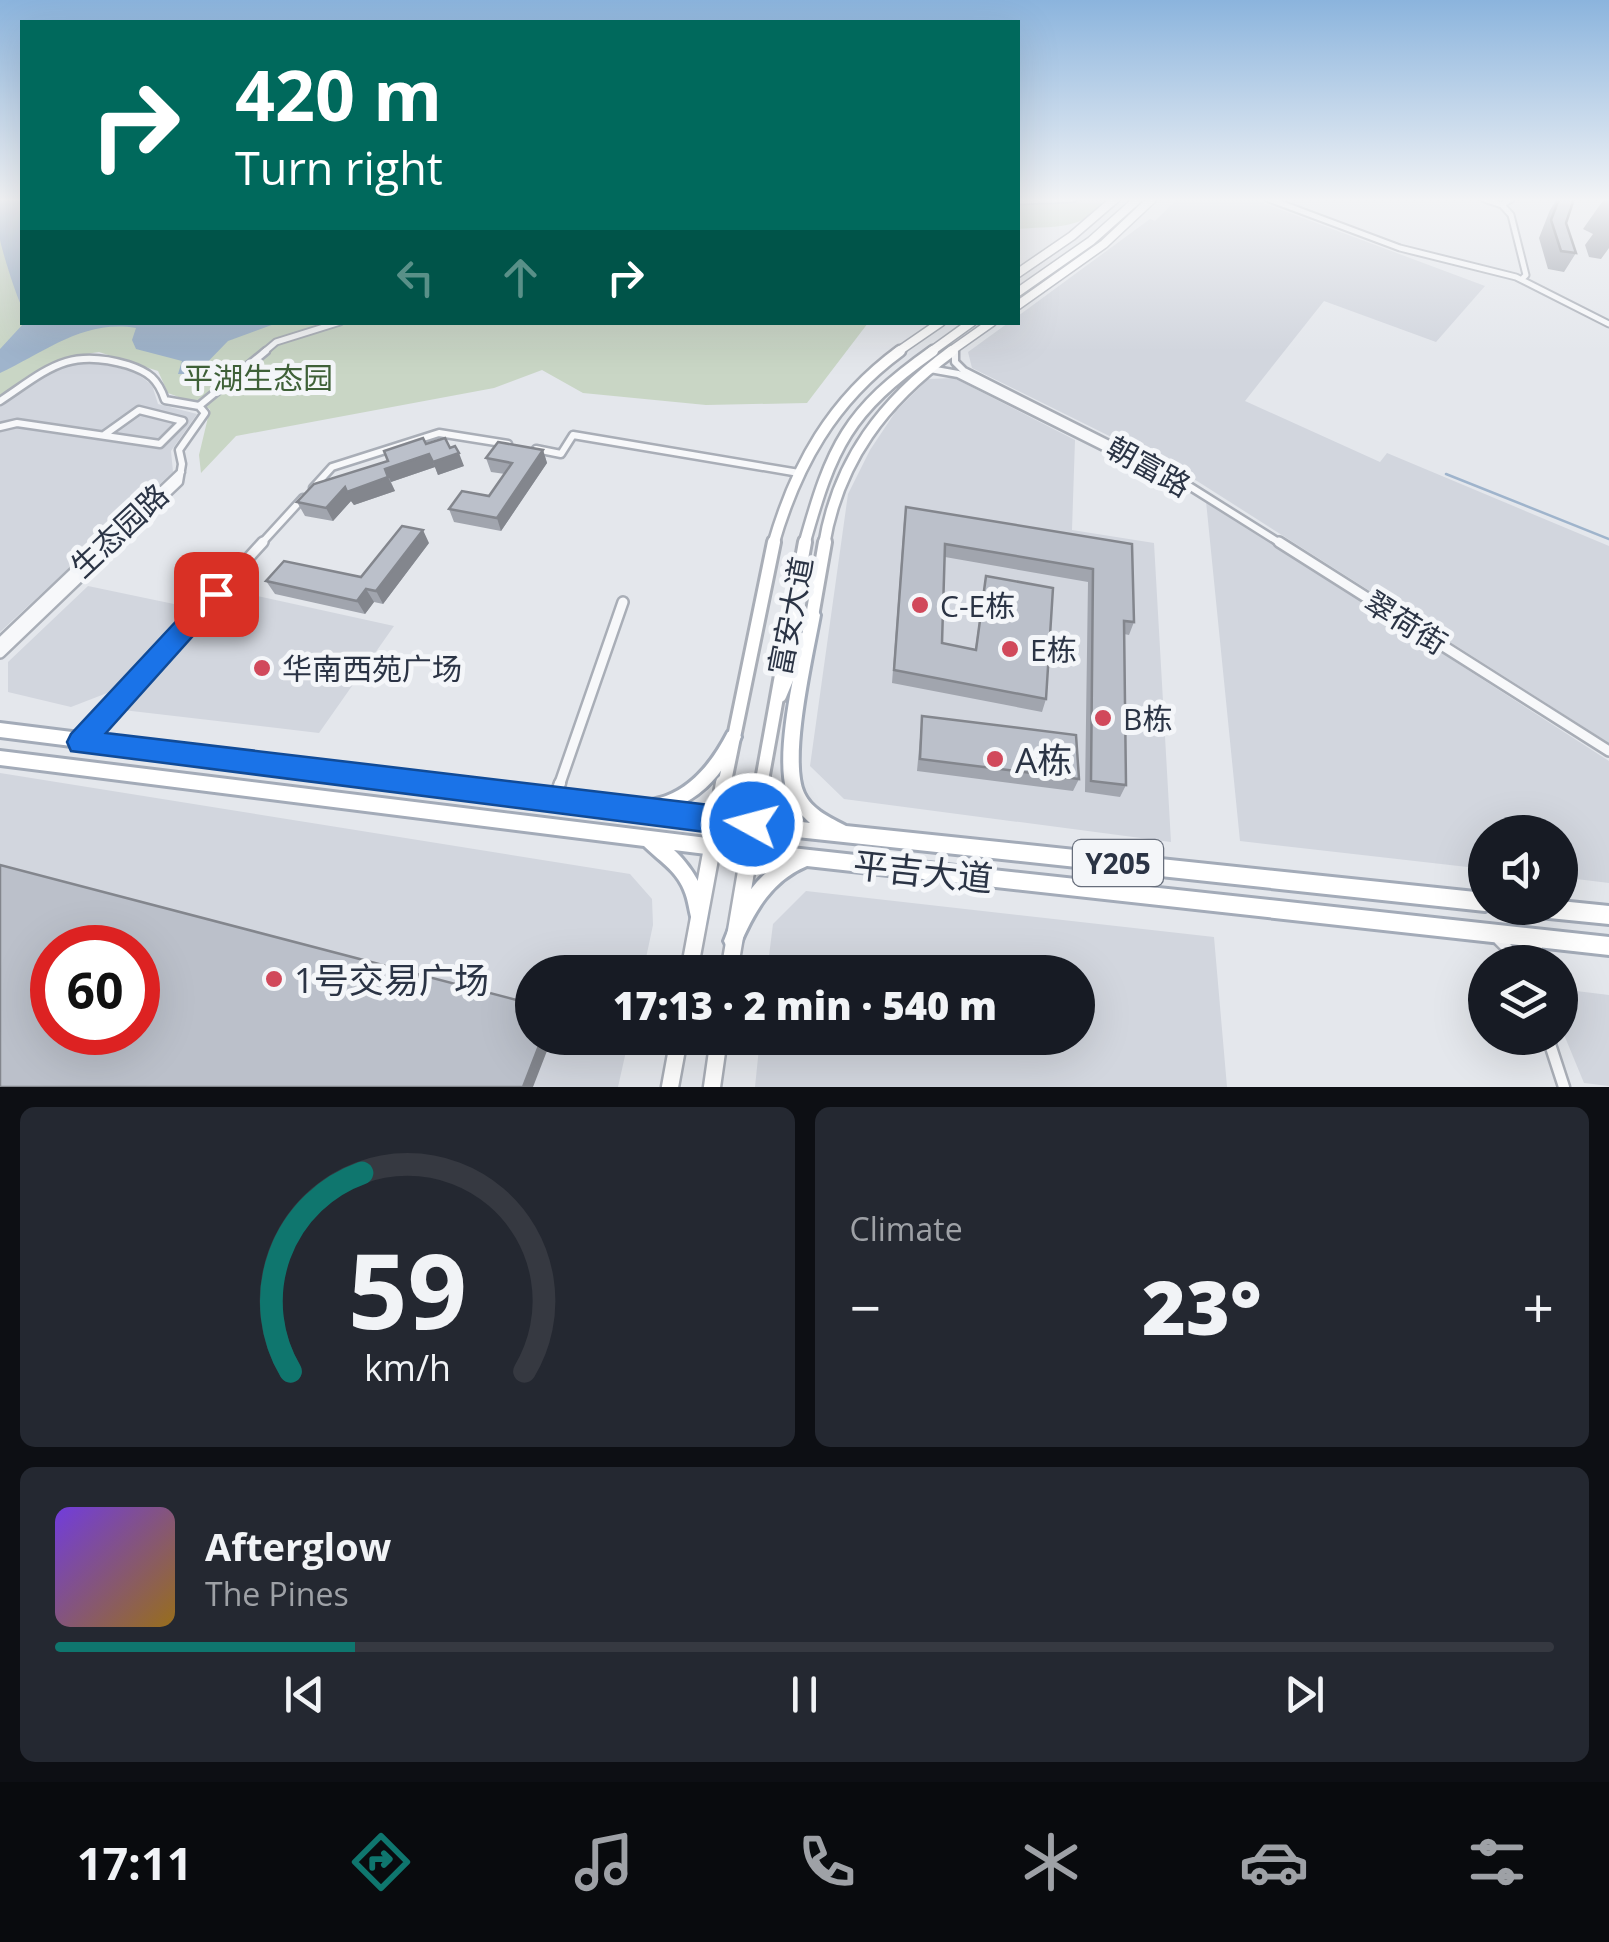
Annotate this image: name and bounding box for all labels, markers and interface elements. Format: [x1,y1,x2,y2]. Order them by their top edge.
text: 420 m [235,46,442,142]
icon: right [70,60,200,190]
text: Turn right [235,137,443,198]
icon: left [388,250,443,305]
icon: ahead [493,250,548,305]
icon: right [598,250,653,305]
park label: 平湖生态园 [183,357,333,398]
street label: 朝富路 [1100,426,1198,506]
street label: 生态园路 [61,474,177,586]
pin [174,552,259,637]
street label: 富安大道 [758,553,822,679]
icon: arrive [189,567,244,622]
street label: 翠荷街 [1357,581,1455,663]
place label: C-E栋 [940,585,1015,626]
marker: C-E栋 [909,594,931,616]
place label: E栋 [1030,629,1077,670]
marker: E栋 [999,638,1021,660]
place label: 华南西苑广场 [282,648,462,689]
marker: 华南西苑广场 [251,657,273,679]
place label: B栋 [1123,698,1172,739]
marker: B栋 [1092,707,1114,729]
place label: A栋 [1015,736,1072,783]
marker: A栋 [984,748,1006,770]
position arrow [700,772,804,876]
map controls [1468,815,1578,1055]
button: sound [1468,815,1578,925]
street label: 平吉大道 [851,840,995,902]
road number: Y205 [1073,840,1163,886]
speed limit sign: 60 [30,925,160,1055]
button: layers [1468,945,1578,1055]
place label: 1号交易广场 [294,956,489,1003]
marker: 1号交易广场 [263,968,285,990]
text: 17:13 · 2 min · 540 m [613,979,997,1031]
text: Climate [850,1207,963,1250]
text: 59 [348,1218,467,1359]
text: 23° [1142,1255,1262,1357]
text: − [850,1269,881,1344]
text: + [1523,1269,1554,1344]
text: km/h [364,1343,451,1391]
text: Afterglow [205,1520,391,1572]
text: The Pines [205,1572,349,1615]
icon: previous [277,1667,332,1722]
icon: pause [777,1667,832,1722]
icon: next [1277,1667,1332,1722]
icon: directions [346,1827,416,1897]
icon: music [569,1827,639,1897]
icon: phone [792,1827,862,1897]
icon: climate [1016,1827,1086,1897]
icon: car [1239,1827,1309,1897]
icon: filters [1462,1827,1532,1897]
text: 17:11 [77,1832,192,1893]

